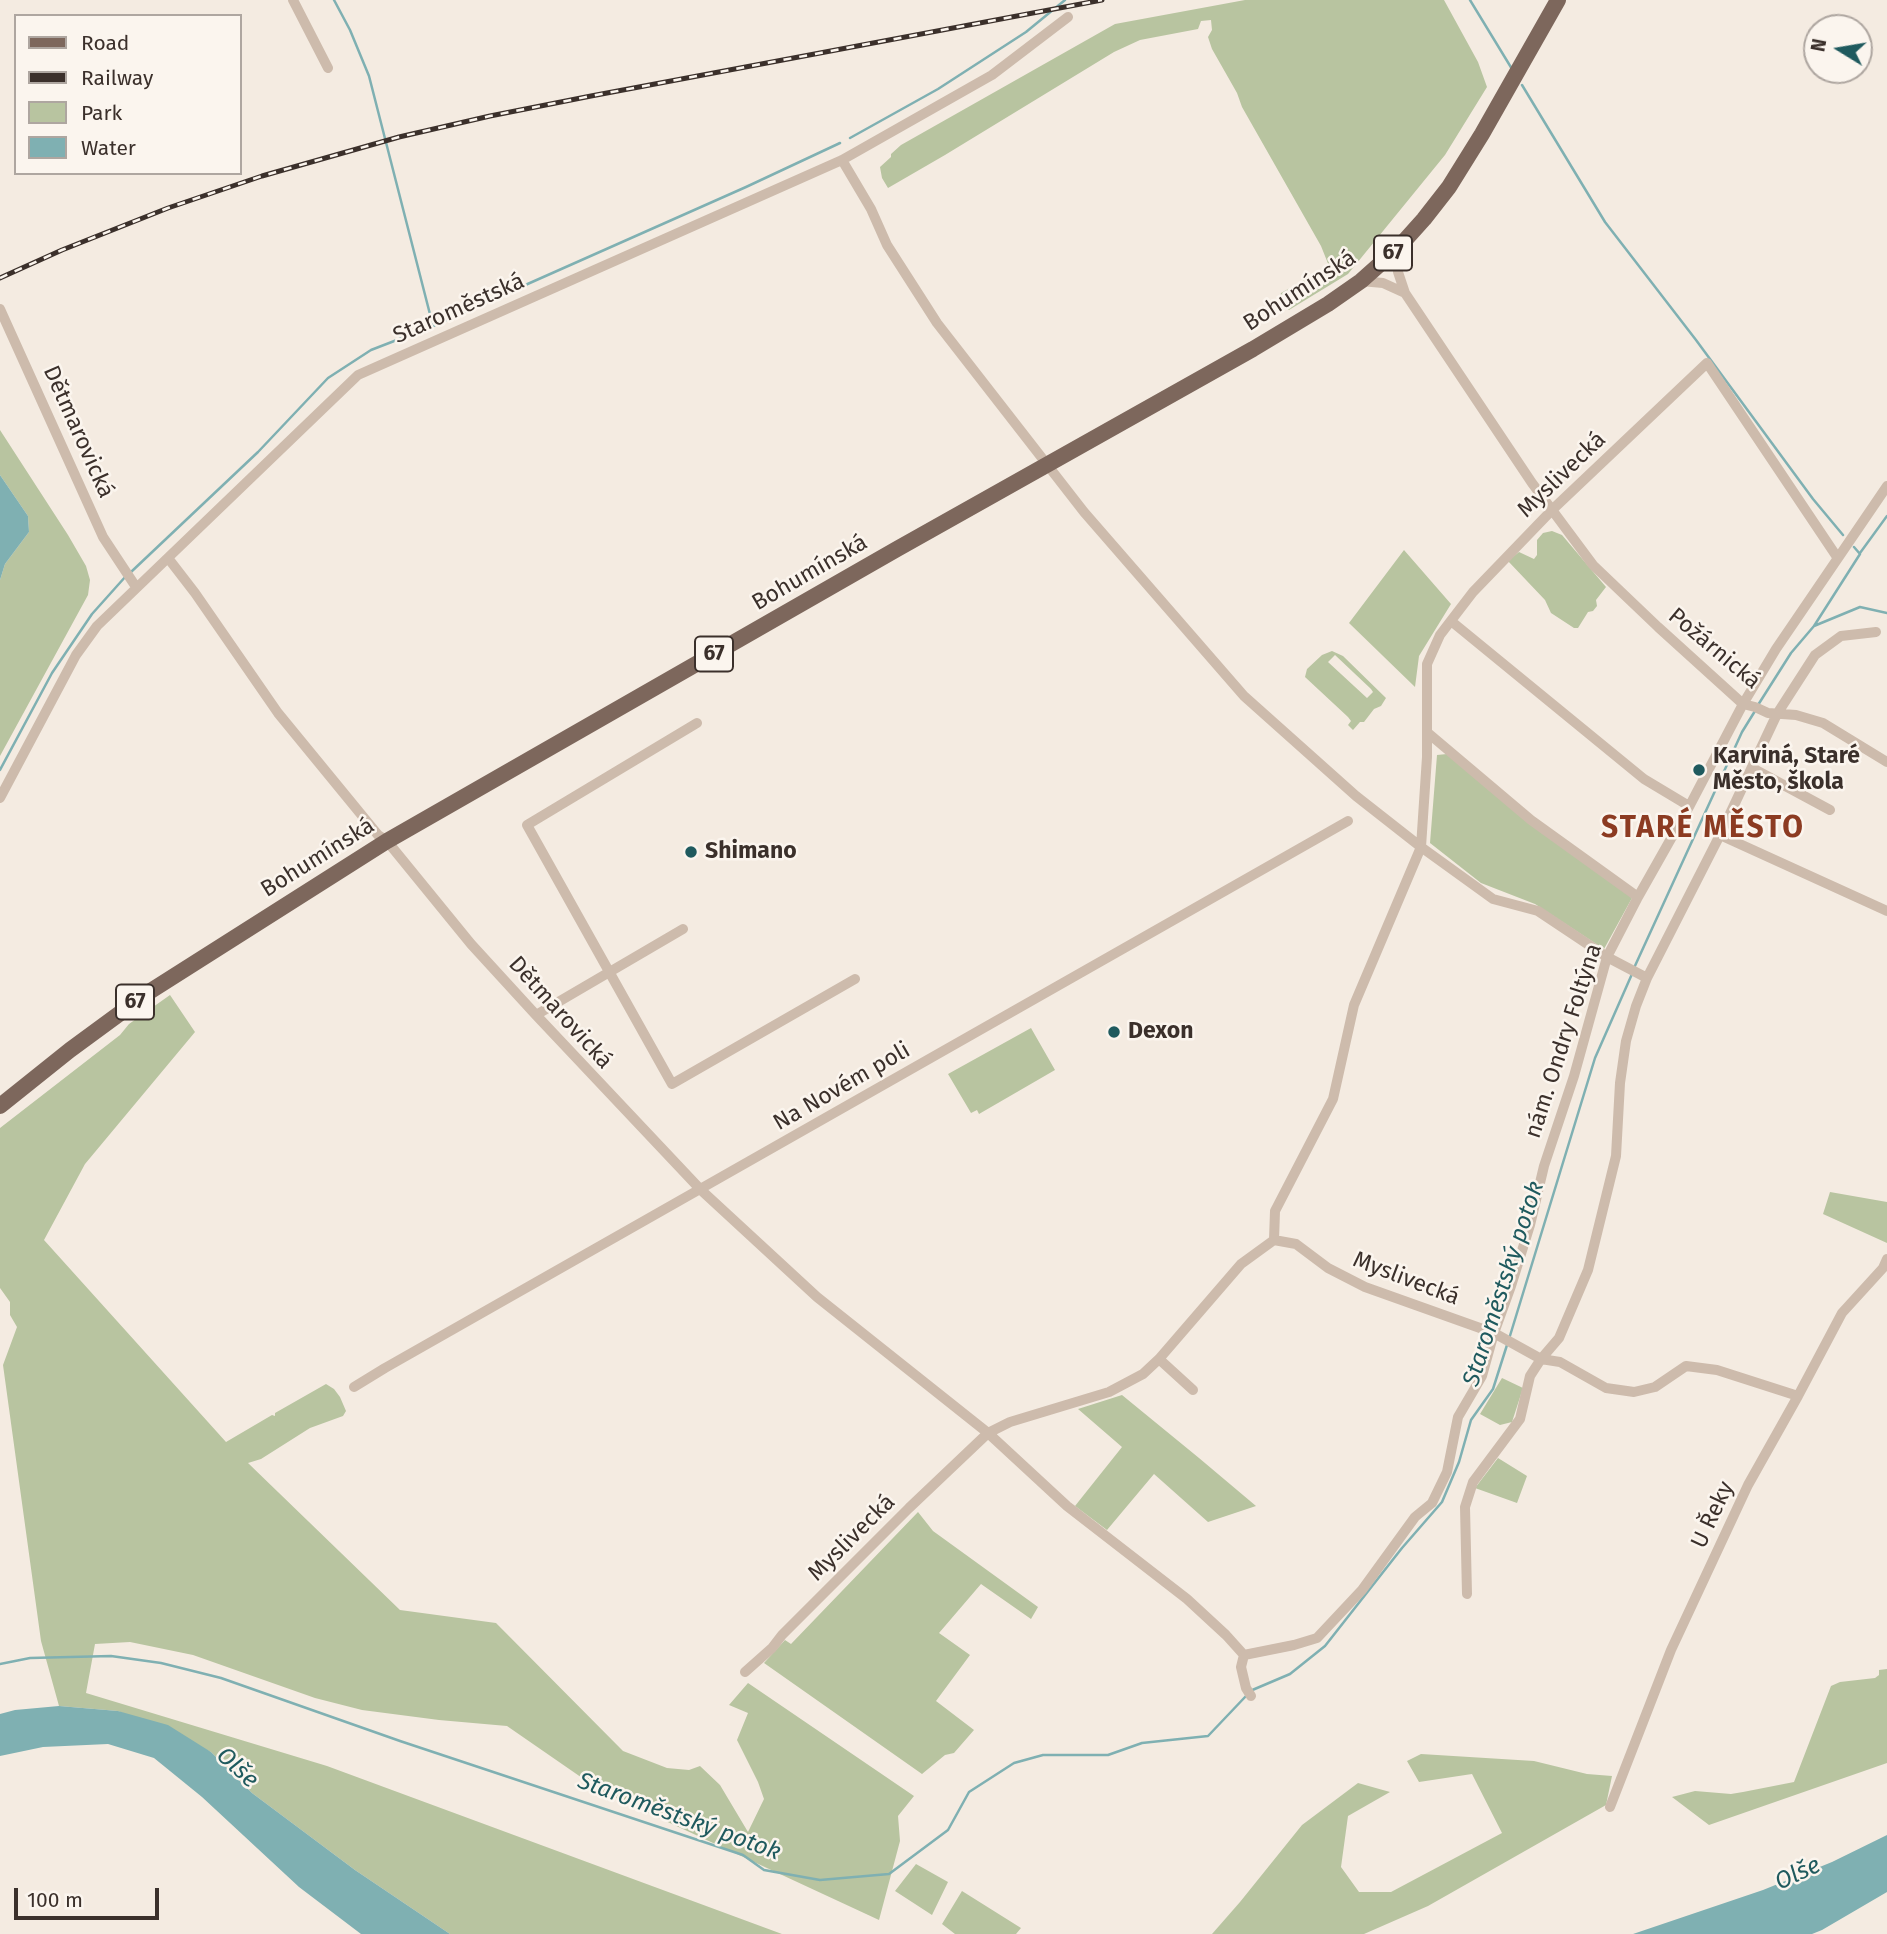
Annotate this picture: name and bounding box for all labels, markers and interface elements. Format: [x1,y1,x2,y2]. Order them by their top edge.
legend [14,14,242,175]
north arrow [1803,14,1873,84]
text: Road [81,30,129,56]
text: N [1806,37,1831,54]
text: Railway [81,65,153,91]
text: Park [81,100,122,126]
text: Water [81,135,136,161]
road number: 67 [1374,236,1412,270]
street label: Bohumínská [1239,244,1361,338]
street label: Staroměstská [389,268,529,350]
street label: Dětmarovická [36,361,120,503]
street label: Myslivecká [1512,426,1612,524]
street label: Bohumínská [747,529,873,617]
street label: Požárnická [1662,602,1766,696]
road number: 67 [695,636,733,672]
place label: Karviná, Staré Město, škola [1713,743,1860,797]
marker: Karviná, Staré Město, škola [1691,762,1707,778]
district label: STARÉ MĚSTO [1602,811,1804,847]
street label: Bohumínská [256,812,380,904]
place label: Shimano [705,838,797,866]
marker: Shimano [683,844,699,860]
street label: nám. Ondry Foltýna [1520,940,1608,1142]
street label: Dětmarovická [502,951,618,1075]
road number: 67 [116,984,154,1020]
place label: Dexon [1128,1018,1194,1046]
marker: Dexon [1106,1024,1122,1040]
street label: Na Novém poli [769,1037,915,1137]
water label: Staroměstský potok [1457,1178,1551,1390]
street label: Myslivecká [1349,1246,1463,1312]
street label: U Řeky [1686,1477,1740,1553]
street label: Myslivecká [803,1489,901,1587]
water label: Olše [210,1741,264,1795]
water label: Staroměstský potok [574,1767,784,1867]
water label: Olše [1771,1851,1825,1897]
scale bar [18,1874,163,1918]
text: 100 m [27,1887,83,1913]

